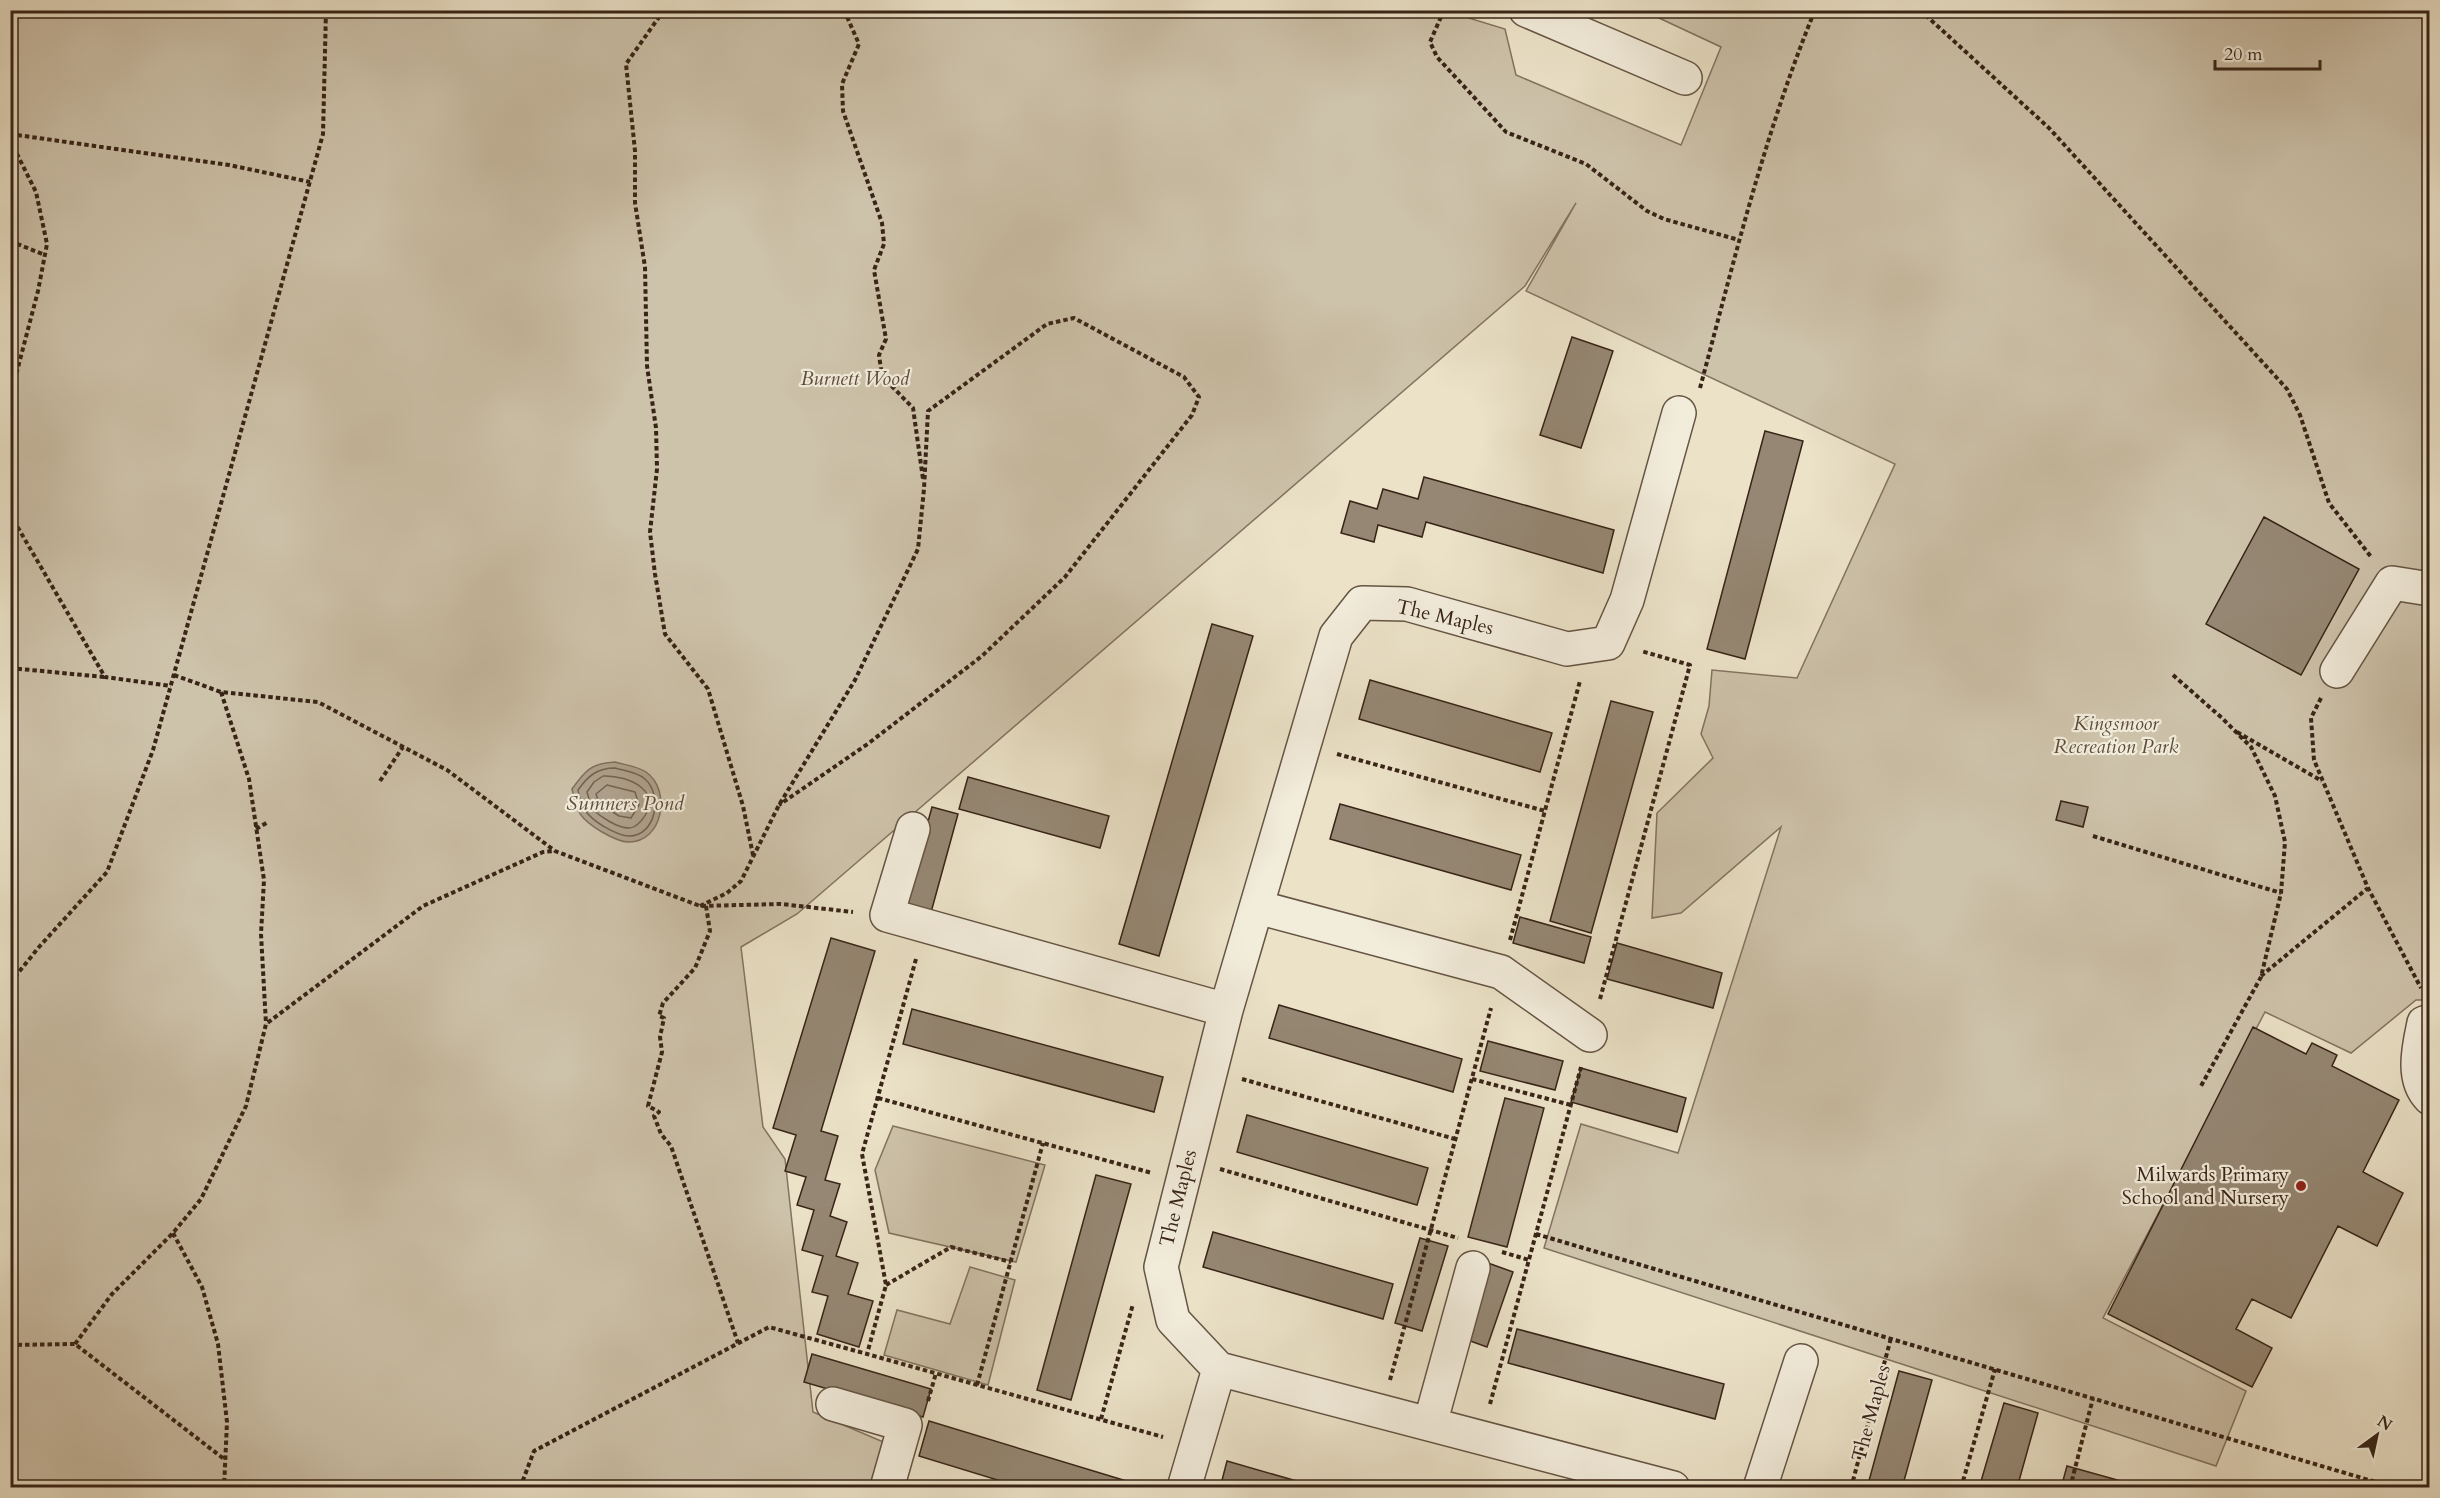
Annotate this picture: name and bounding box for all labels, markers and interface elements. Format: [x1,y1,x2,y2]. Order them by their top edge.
scale bar [2215,33,2320,71]
text: 20 m [2224,42,2263,67]
park label: Burnett Wood [801,365,911,392]
street label: The Maples [1394,593,1496,641]
park label: Kingsmoor Recreation Park [2054,710,2179,760]
water label: Sumners Pond [566,789,685,818]
street label: The Maples [1153,1147,1203,1249]
place label: Milwards Primary School and Nursery [2122,1161,2289,1211]
marker: Milwards Primary School and Nursery [2294,1179,2308,1193]
street label: The Maples [1845,1362,1897,1464]
north arrow [2347,1405,2407,1465]
text: N [2373,1410,2397,1436]

